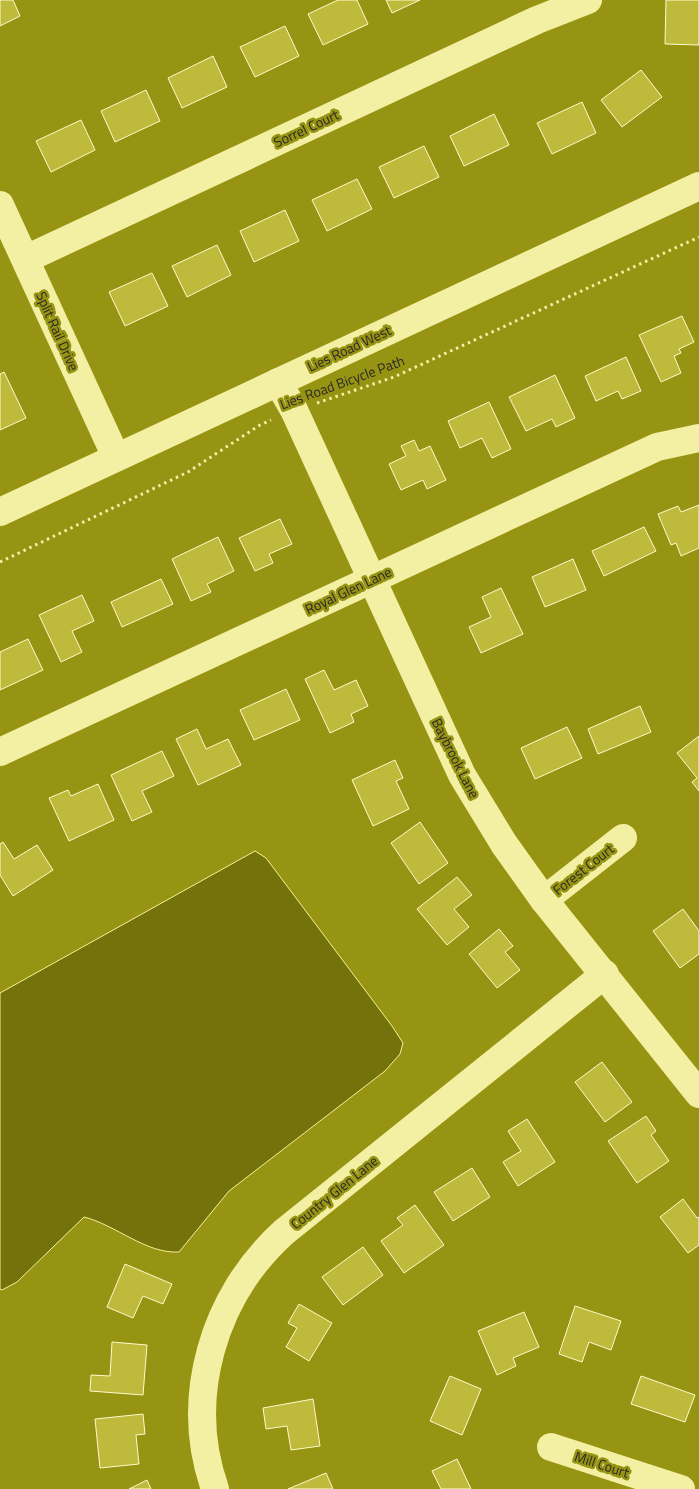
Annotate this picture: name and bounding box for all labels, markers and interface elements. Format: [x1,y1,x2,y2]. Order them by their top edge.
street label: Sorrel Court [270,104,342,152]
street label: Split Rail Drive [31,288,85,374]
street label: Lies Road West [304,319,394,377]
street label: Lies Road Bicycle Path [277,350,407,414]
street label: Royal Glen Lane [301,561,395,619]
street label: Baybrook Lane [427,714,485,802]
street label: Forest Court [548,838,618,900]
street label: Country Glen Lane [286,1150,382,1234]
street label: Mill Court [572,1445,632,1483]

